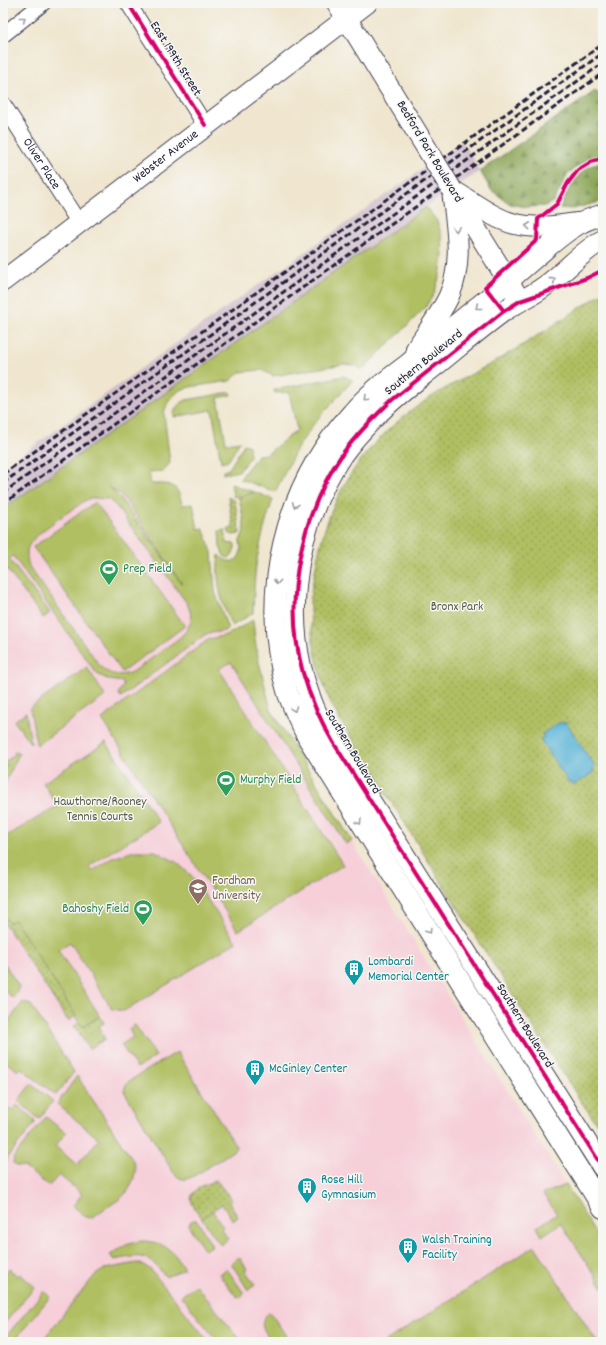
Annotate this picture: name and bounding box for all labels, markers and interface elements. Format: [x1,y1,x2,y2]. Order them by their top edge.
one-way arrow [19,17,26,24]
street label: East 199th Street [144,18,206,100]
street label: Bedford Park Boulevard [391,97,467,207]
street label: Webster Avenue [129,125,203,188]
street label: Oliver Place [18,134,65,194]
one-way arrow [525,222,531,231]
one-way arrow [452,226,461,232]
one-way arrow [548,277,556,284]
one-way arrow [475,302,482,309]
street label: Southern Boulevard [381,325,467,401]
one-way arrow [363,393,371,401]
one-way arrow [291,502,299,509]
sports icon: Prep Field [98,558,120,586]
place label: Prep Field [123,560,172,579]
one-way arrow [272,579,281,585]
park label: Bronx Park [431,598,483,617]
one-way arrow [290,706,298,713]
street label: Southern Boulevard [319,706,385,798]
sports icon: Murphy Field [215,769,237,797]
place label: Murphy Field [240,771,301,790]
park label: Hawthorne/Rooney Tennis Courts [54,793,147,827]
one-way arrow [355,818,362,825]
place label: Fordham University [212,872,261,906]
school or university icon: Fordham University [187,877,209,905]
sports icon: Bahoshy Field [132,898,154,926]
place label: Bahoshy Field [62,900,129,919]
one-way arrow [424,927,431,934]
place label: Lombardi Memorial Center [368,953,449,987]
building icon: Lombardi Memorial Center [343,958,365,986]
street label: Southern Boulevard [490,980,558,1072]
building icon: McGinley Center [244,1058,266,1086]
place label: McGinley Center [269,1060,348,1079]
place label: Rose Hill Gymnasium [321,1171,376,1205]
building icon: Rose Hill Gymnasium [296,1176,318,1204]
place label: Walsh Training Facility [422,1231,492,1265]
building icon: Walsh Training Facility [397,1236,419,1264]

